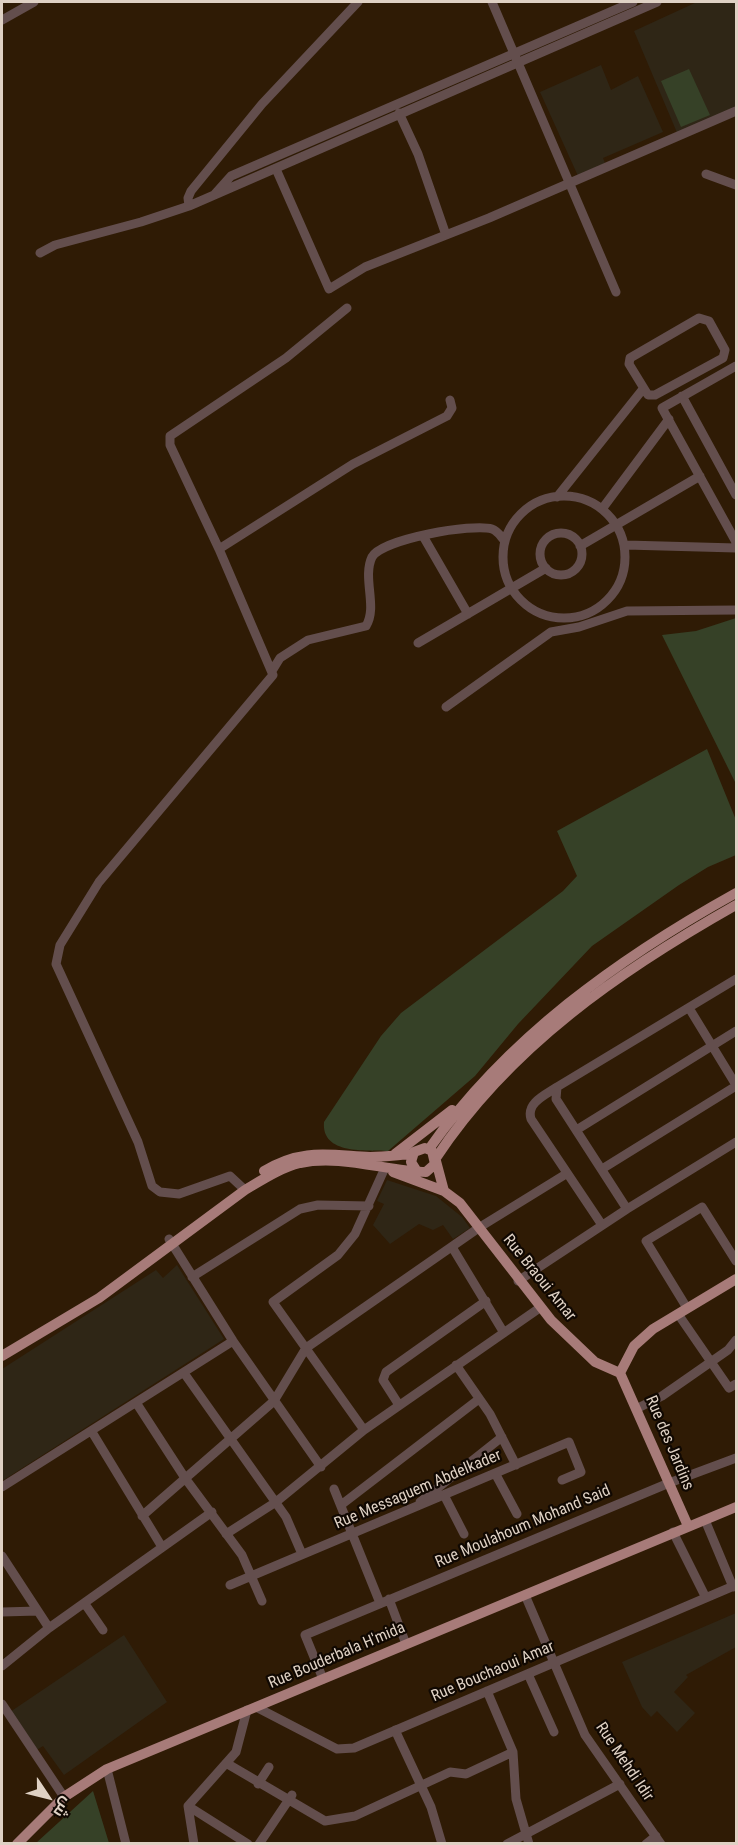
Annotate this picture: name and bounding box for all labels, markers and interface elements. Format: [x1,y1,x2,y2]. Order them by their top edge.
street label: Rue Braoui Amar [498,1231,580,1325]
street label: Rue des Jardins [641,1393,697,1493]
street label: Rue Messaguem Abdelkader [332,1446,504,1534]
street label: Rue Moulahoum Mohand Said [433,1481,613,1573]
street label: Rue Bouderbala H'mida [266,1619,408,1693]
street label: Rue Bouchaoui Amar [429,1637,557,1707]
street label: Rue Mehdi Idir [591,1719,657,1805]
north arrow [18,1767,78,1827]
text: ش [49,1794,77,1821]

